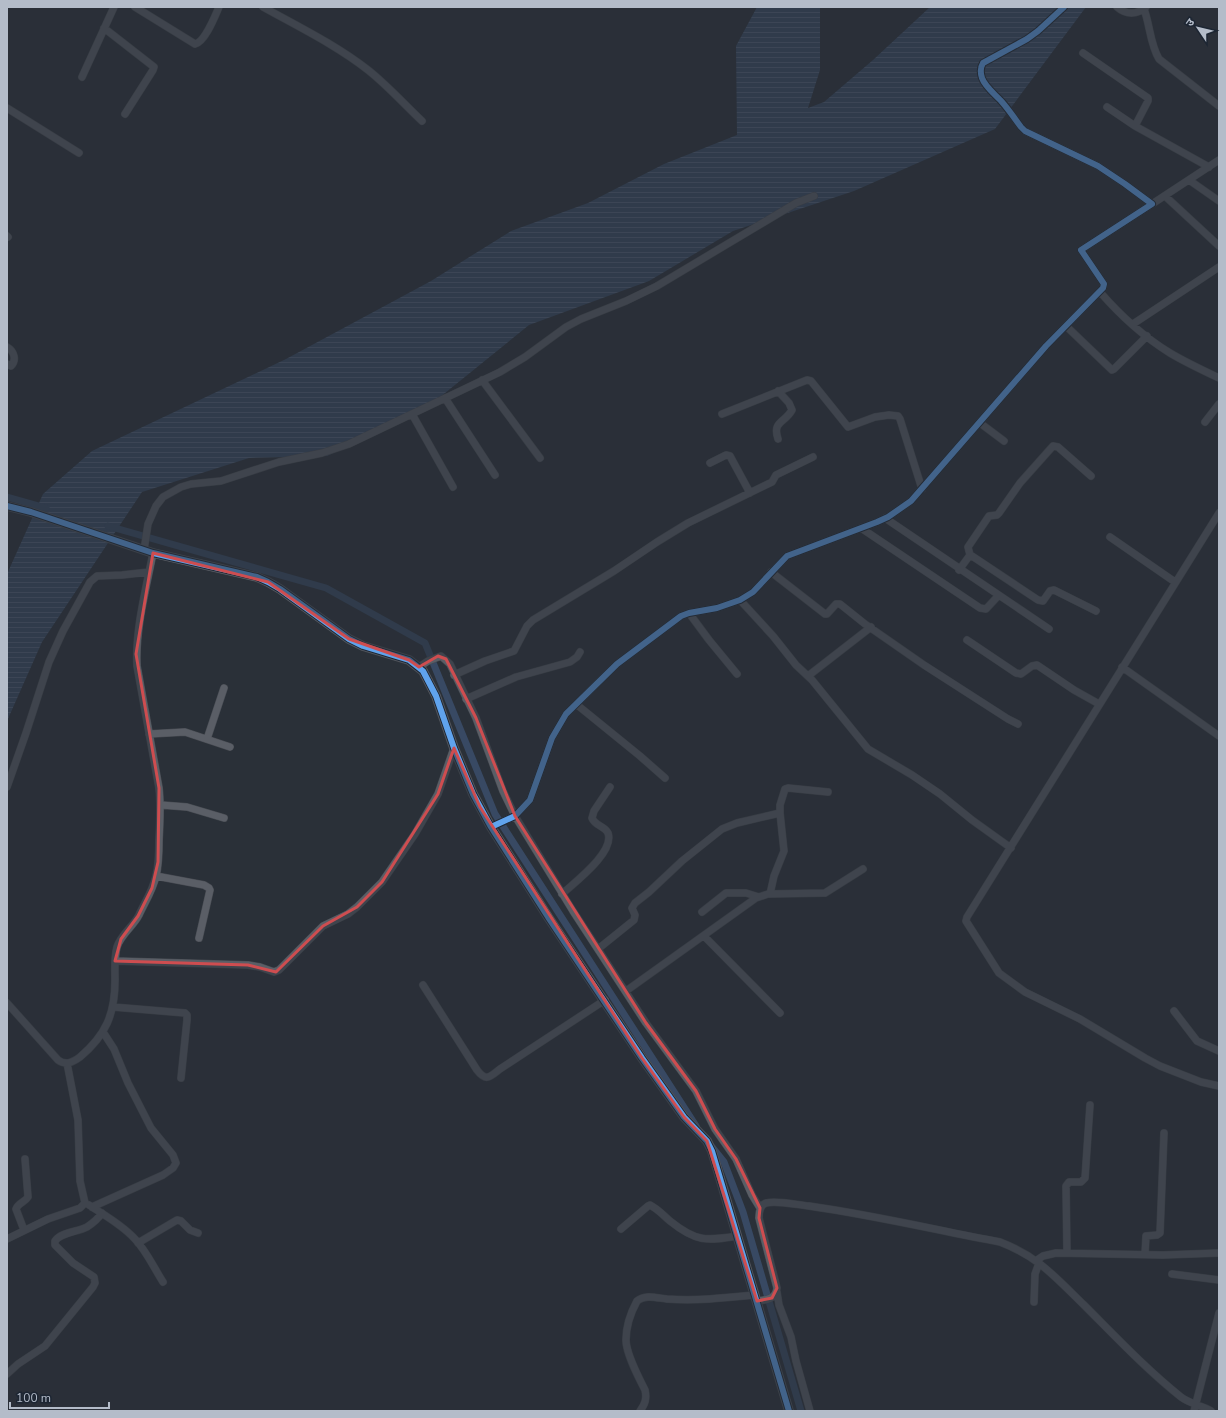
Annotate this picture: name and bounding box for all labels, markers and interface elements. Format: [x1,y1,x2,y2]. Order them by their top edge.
north arrow [1178,8,1218,48]
text: उ [1182,15,1199,29]
scale bar [10,1384,109,1410]
text: 100 m [16,1390,51,1406]

